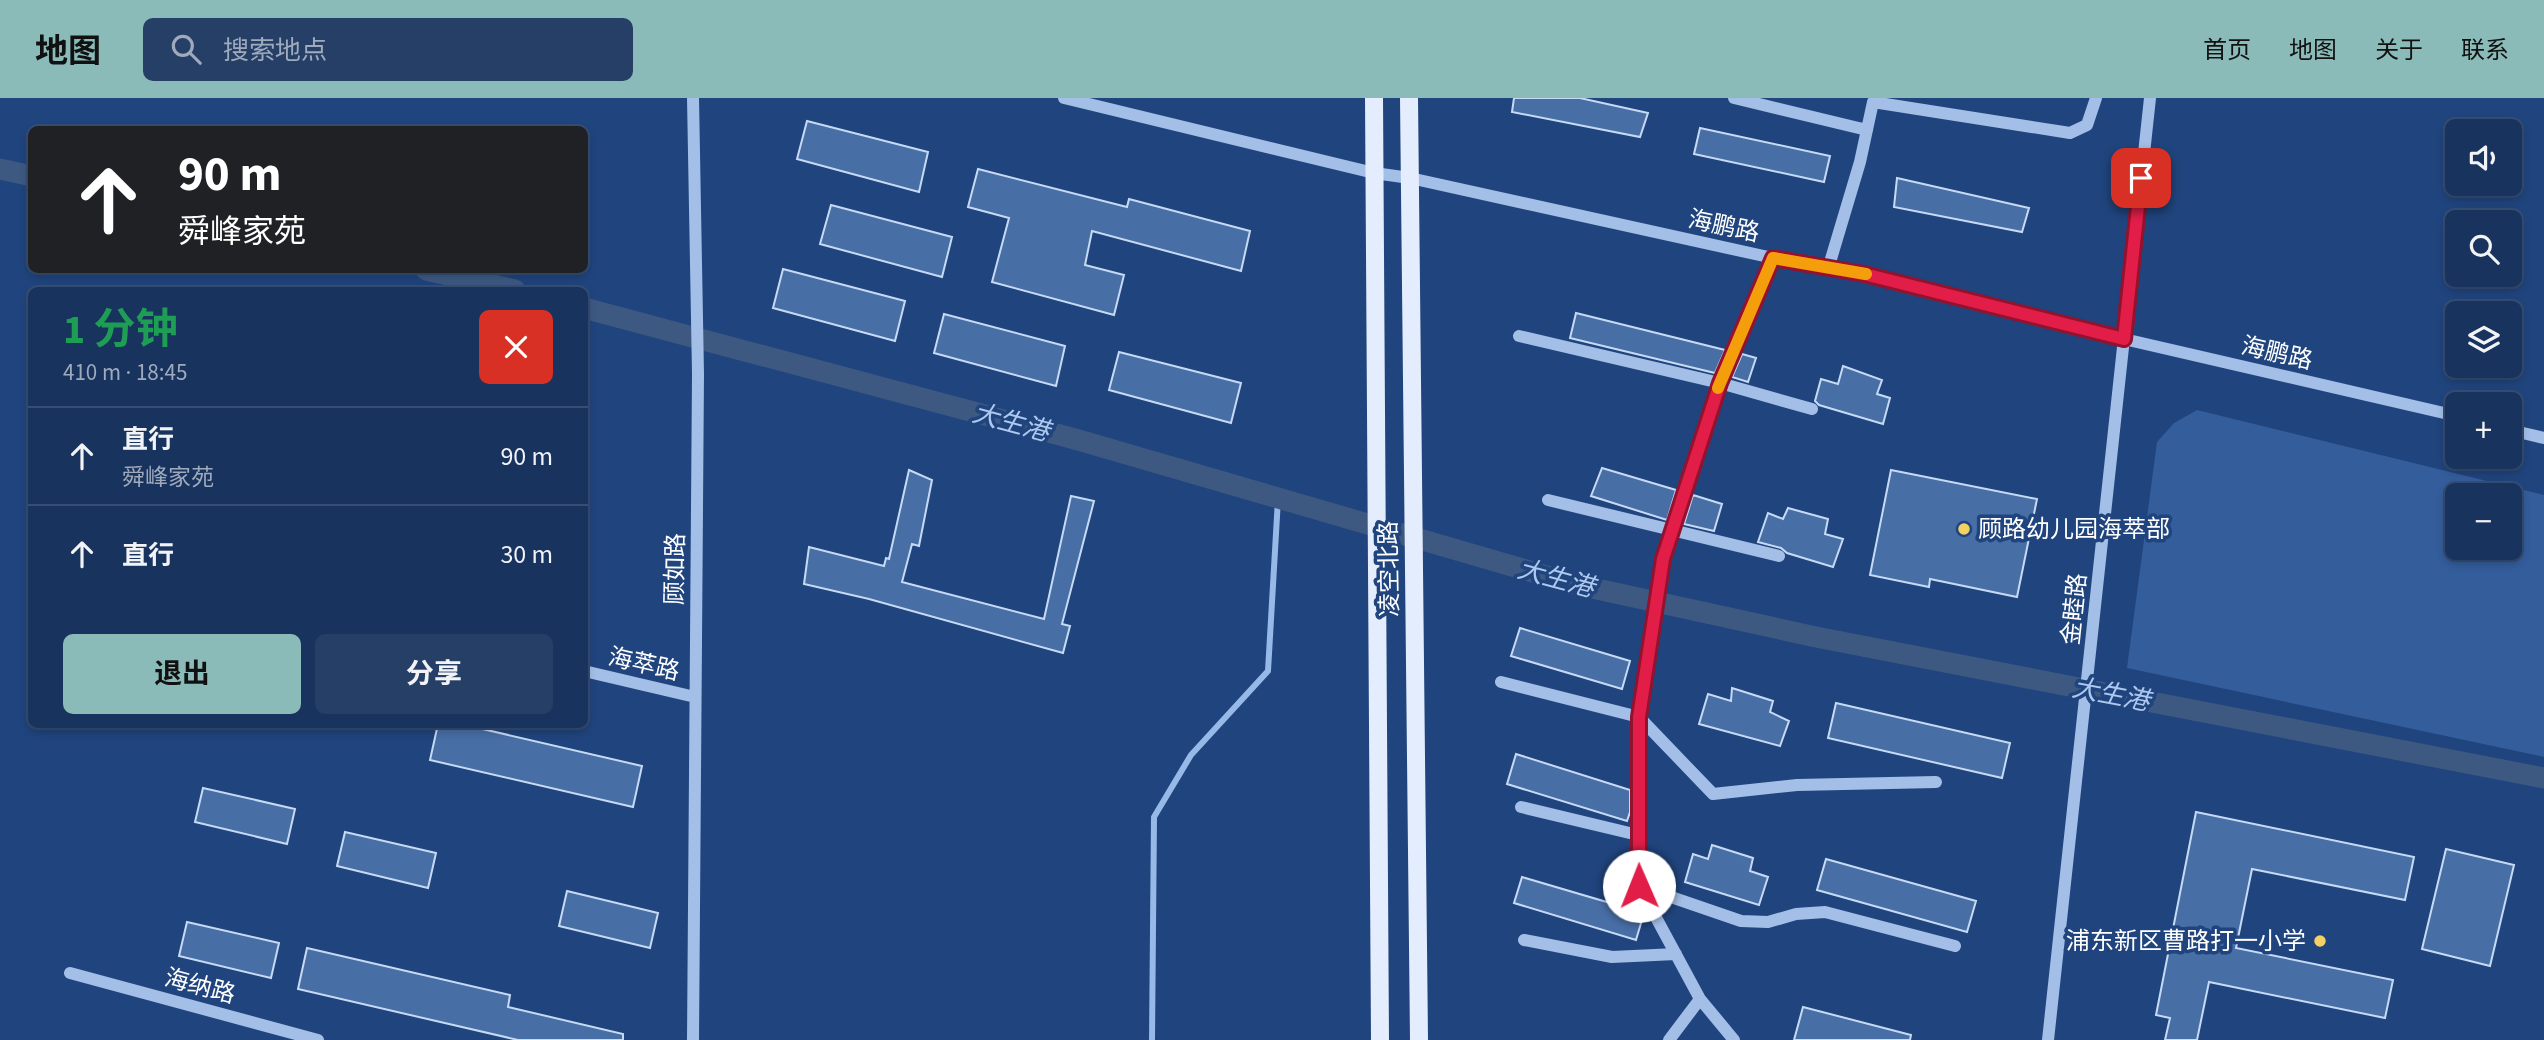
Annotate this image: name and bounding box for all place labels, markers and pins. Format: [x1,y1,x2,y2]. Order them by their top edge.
pin [2111,148,2171,208]
place label: 顾路幼儿园海萃部 [1978,512,2170,547]
marker: 顾路幼儿园海萃部 [1956,521,1972,537]
place label: 浦东新区曹路打一小学 [2066,924,2306,959]
marker: 浦东新区曹路打一小学 [2312,933,2328,949]

